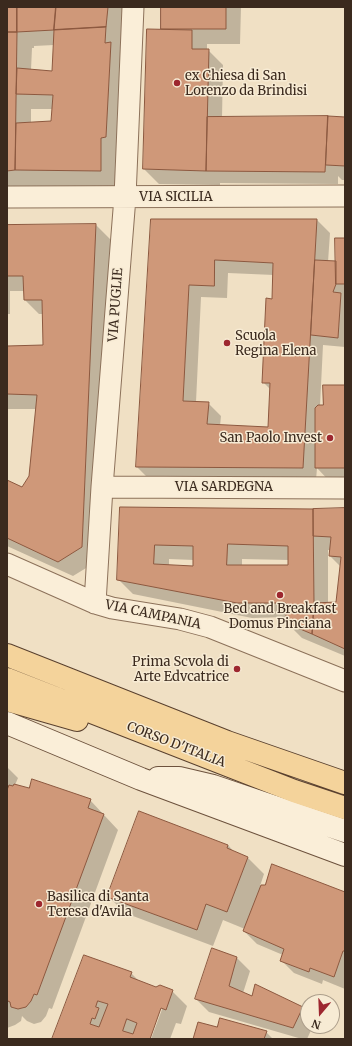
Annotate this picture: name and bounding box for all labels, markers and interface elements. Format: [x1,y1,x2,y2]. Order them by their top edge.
place label: ex Chiesa di San Lorenzo da Brindisi [185,68,307,99]
marker: ex Chiesa di San Lorenzo da Brindisi [172,78,182,88]
street label: VIA SICILIA [139,189,213,205]
street label: VIA PUGLIE [106,267,126,343]
place label: Scuola Regina Elena [235,328,316,359]
marker: Scuola Regina Elena [222,338,232,348]
place label: San Paolo Invest [219,430,322,446]
marker: San Paolo Invest [325,433,335,443]
street label: VIA SARDEGNA [175,479,273,495]
marker: Bed and Breakfast Domus Pinciana [275,590,285,600]
street label: VIA CAMPANIA [104,597,202,633]
place label: Bed and Breakfast Domus Pinciana [223,601,337,632]
place label: Prima Scvola di Arte Edvcatrice [132,654,229,685]
marker: Prima Scvola di Arte Edvcatrice [232,664,242,674]
street label: CORSO D'ITALIA [124,719,228,771]
place label: Basilica di Santa Teresa d'Avila [47,889,149,920]
marker: Basilica di Santa Teresa d'Avila [34,899,44,909]
north arrow [300,994,340,1034]
text: N [310,1016,323,1032]

